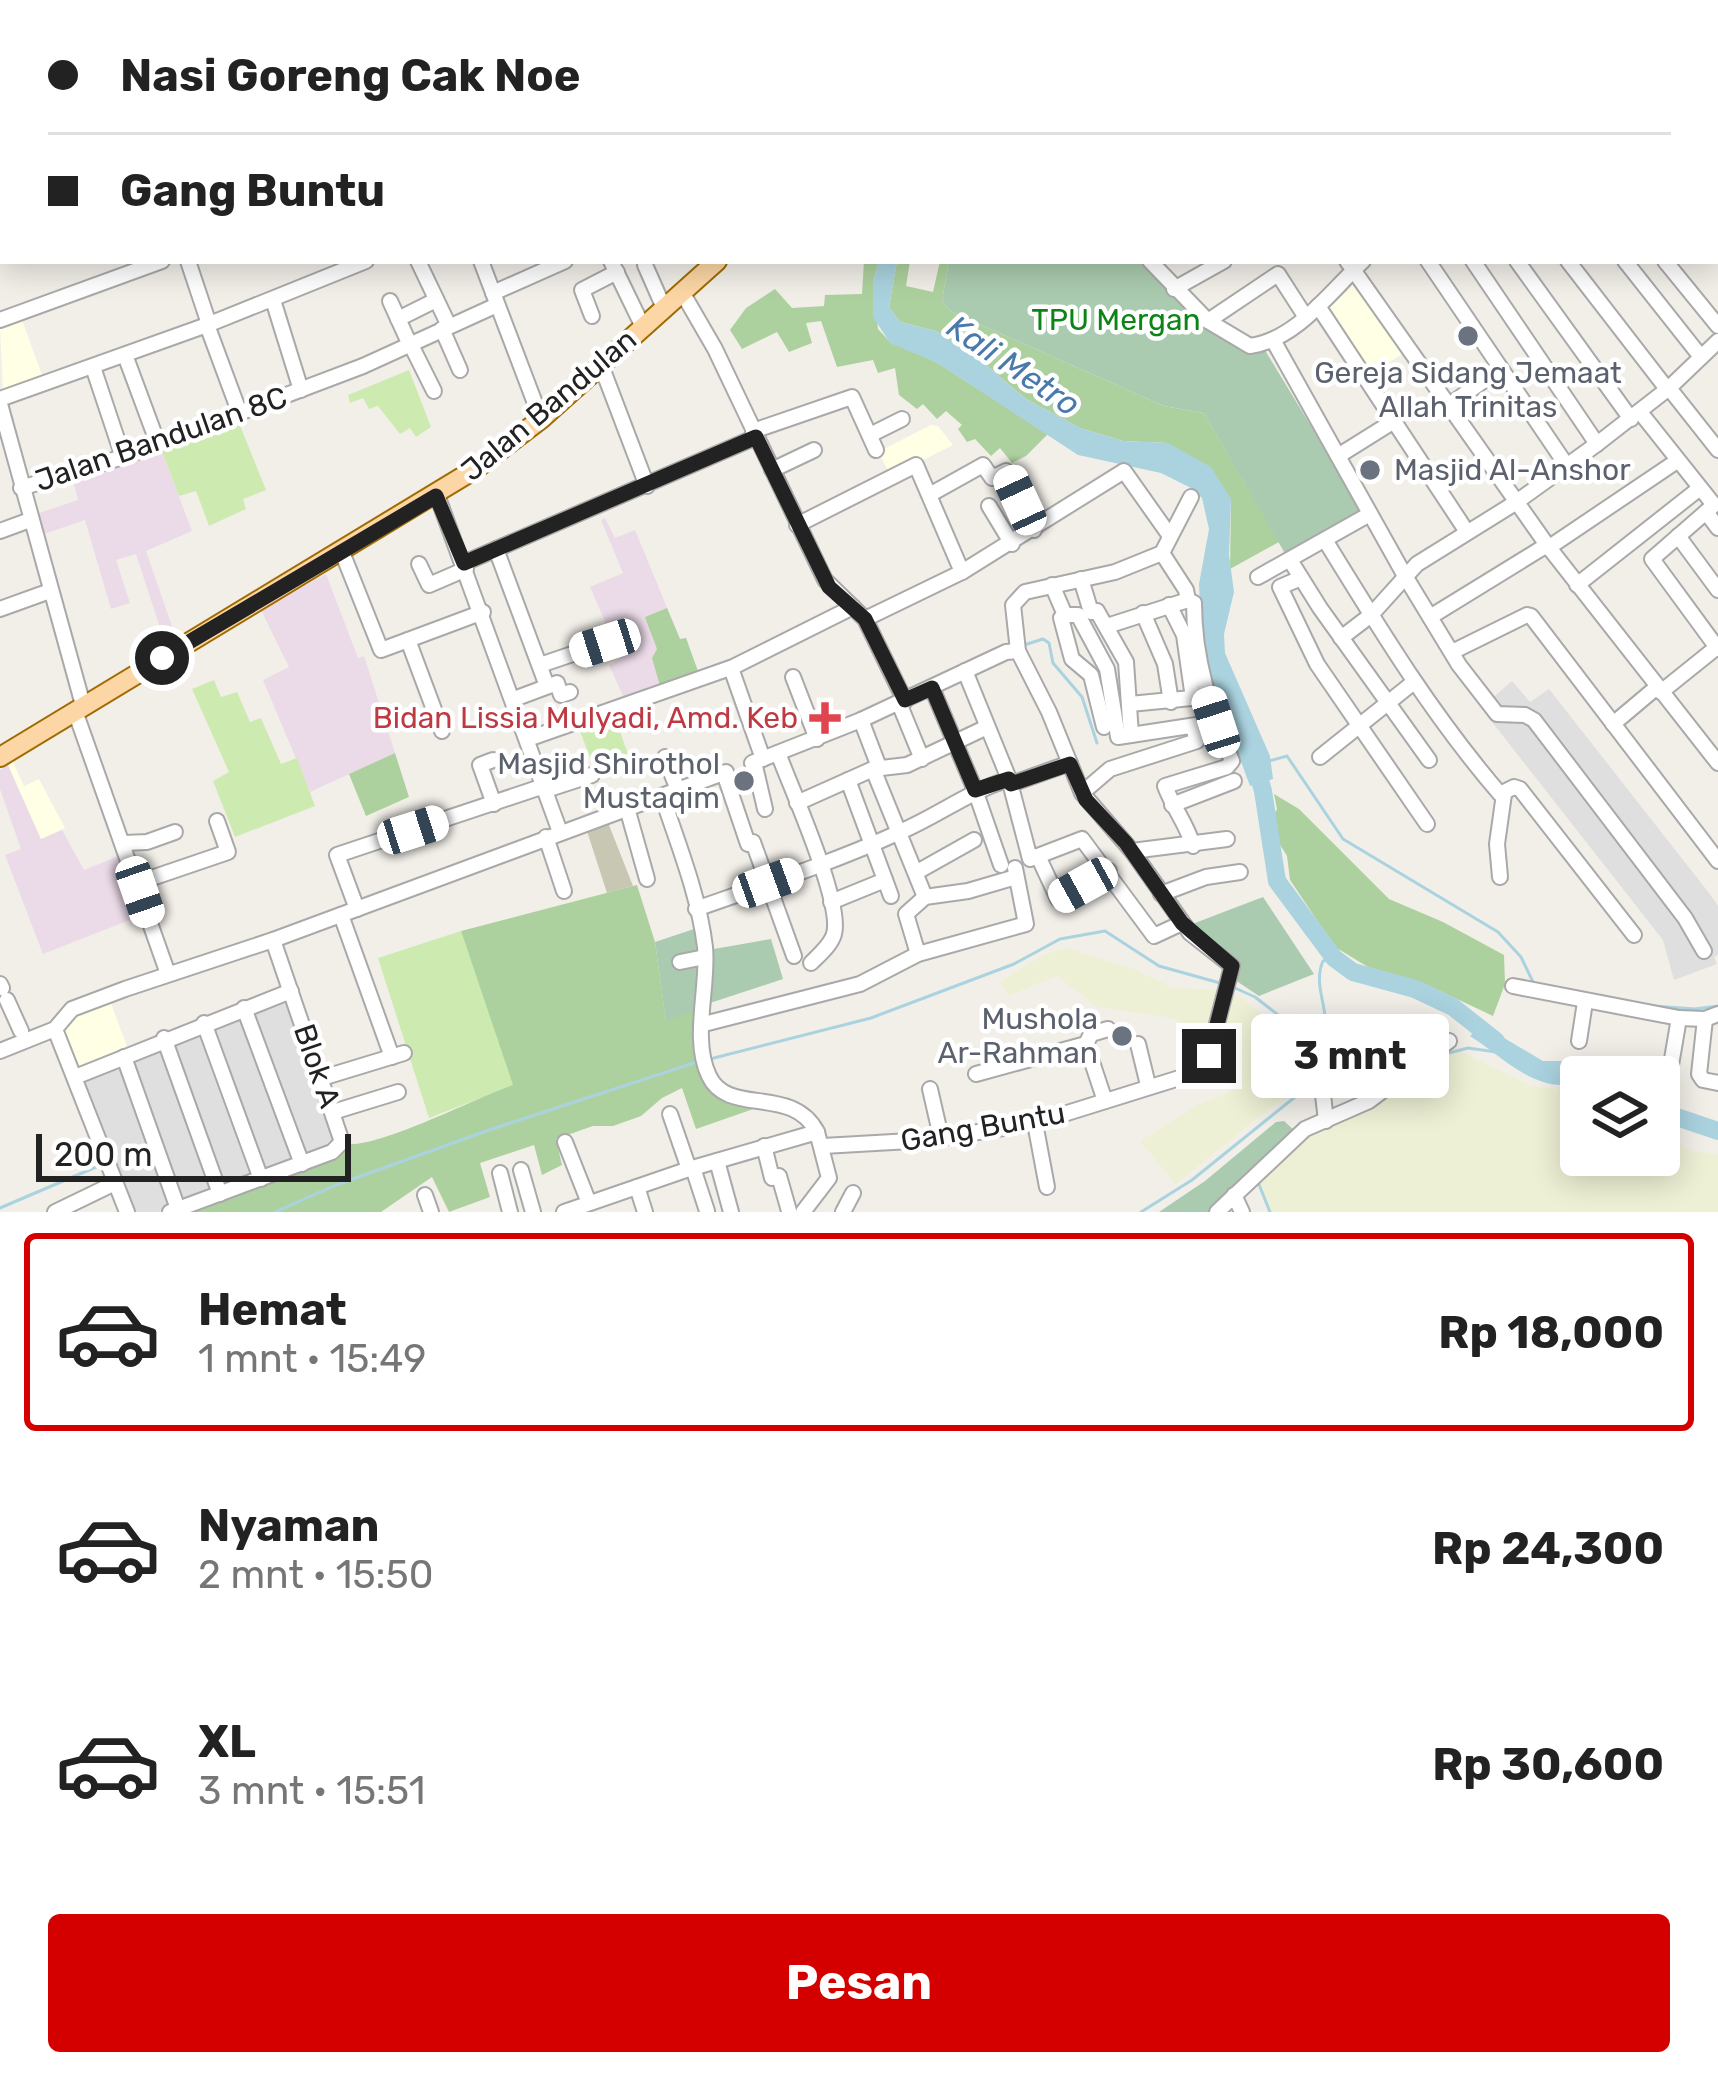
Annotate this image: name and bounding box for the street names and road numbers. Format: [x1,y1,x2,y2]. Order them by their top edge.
street label: Jalan Bandulan [454,321,644,489]
street label: Jalan Bandulan 8C [30,379,292,499]
street label: Blok A [286,1019,348,1113]
street label: Gang Buntu [898,1095,1068,1159]

